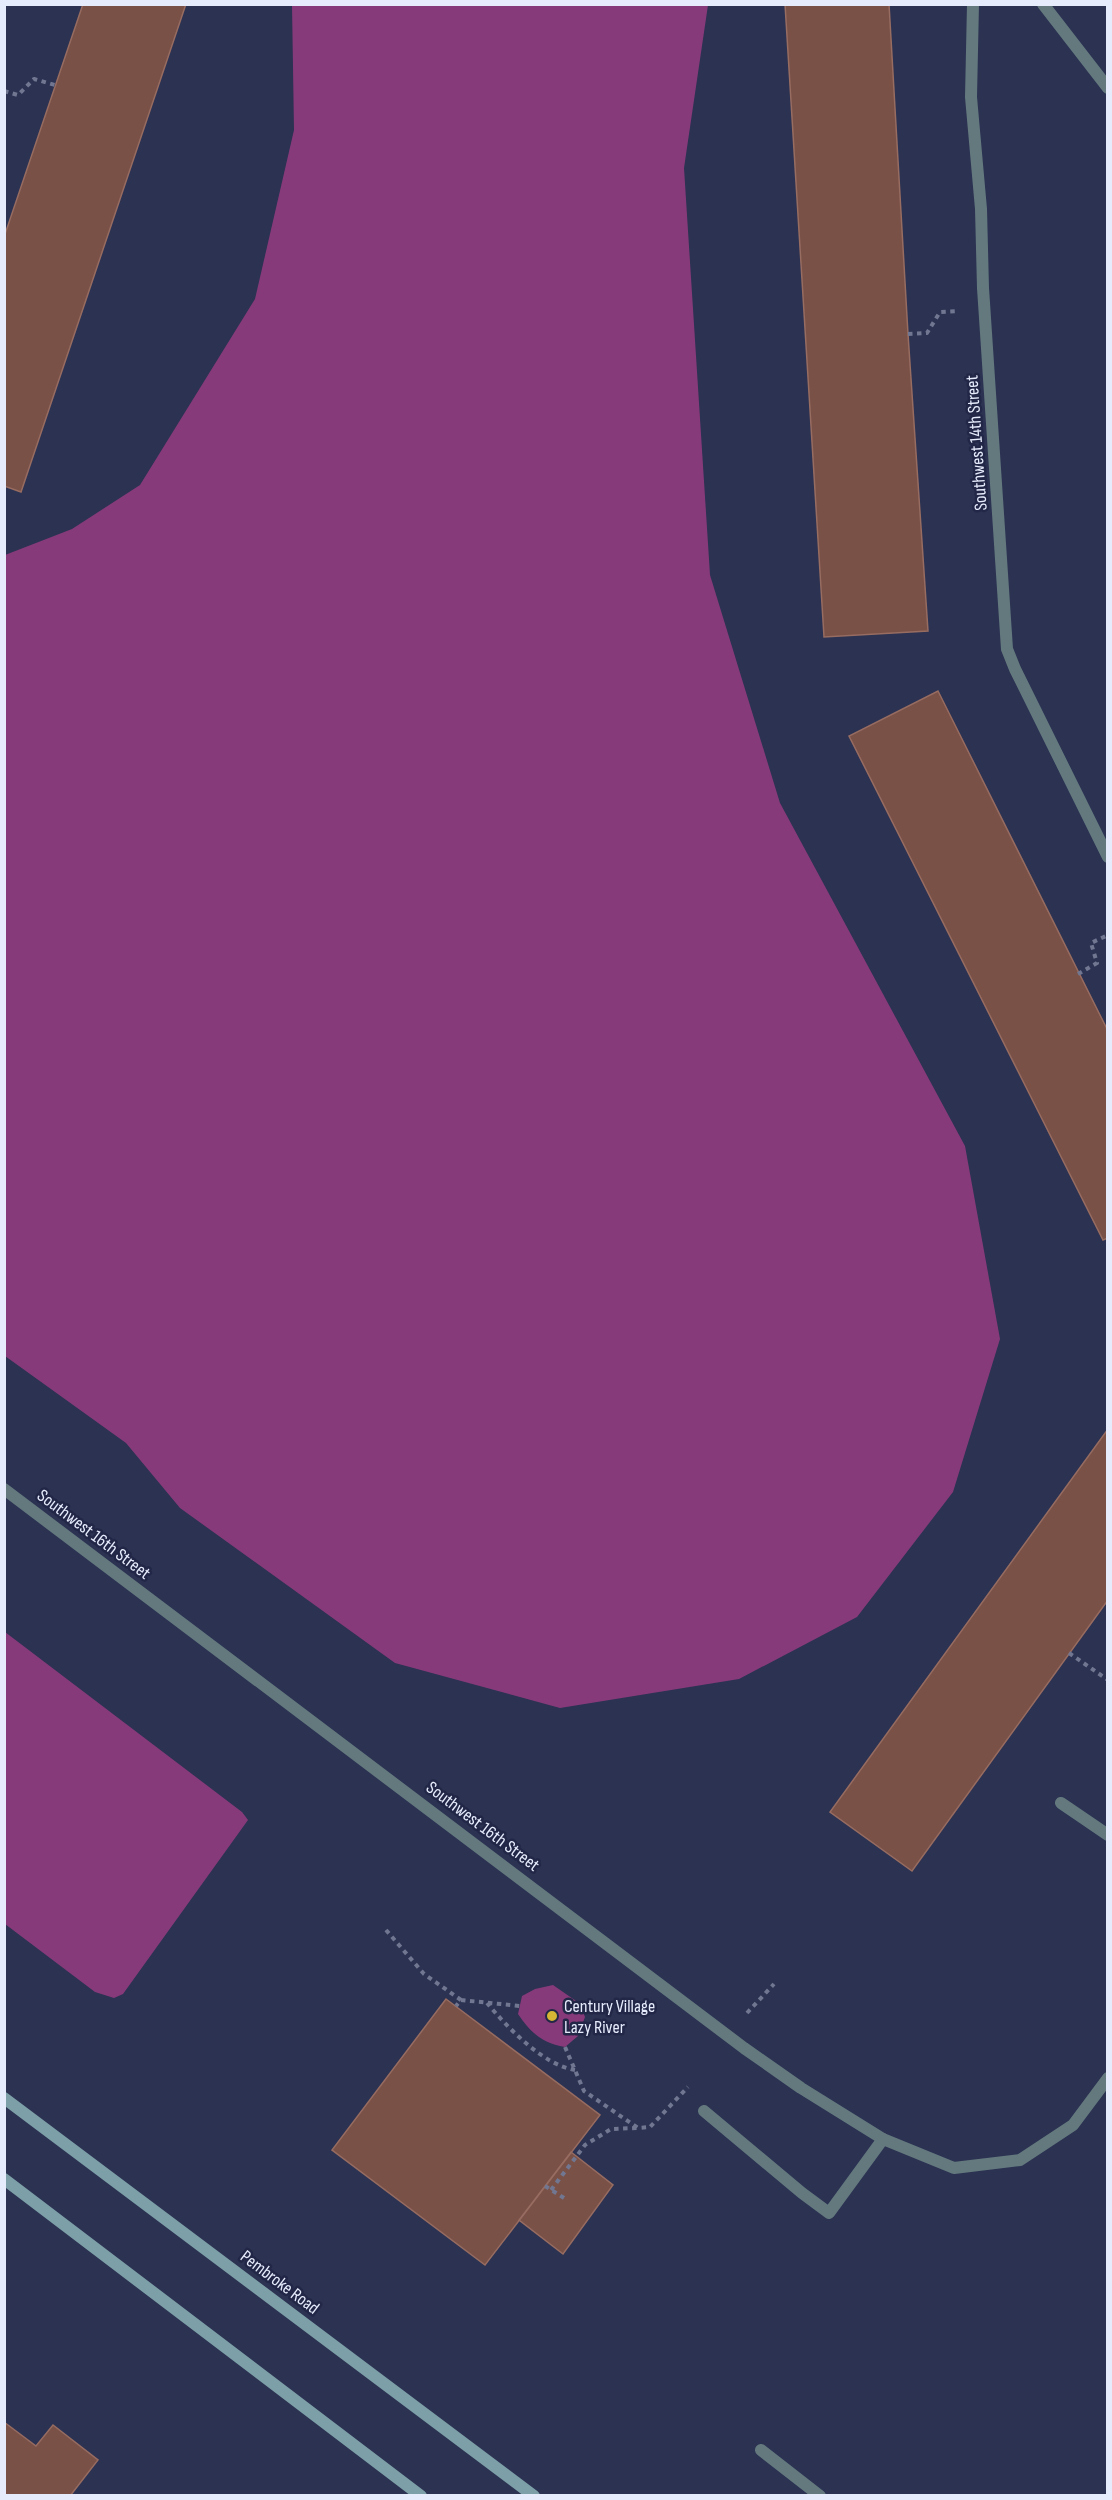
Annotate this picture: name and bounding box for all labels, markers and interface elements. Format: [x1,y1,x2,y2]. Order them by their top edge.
street label: Southwest 14th Street [961,374,992,511]
street label: Southwest 16th Street [33,1485,155,1584]
street label: Southwest 16th Street [422,1777,544,1876]
place label: Century Village Lazy River [564,1996,655,2038]
marker: Century Village Lazy River [545,2009,559,2023]
street label: Pembroke Road [236,2246,323,2319]

